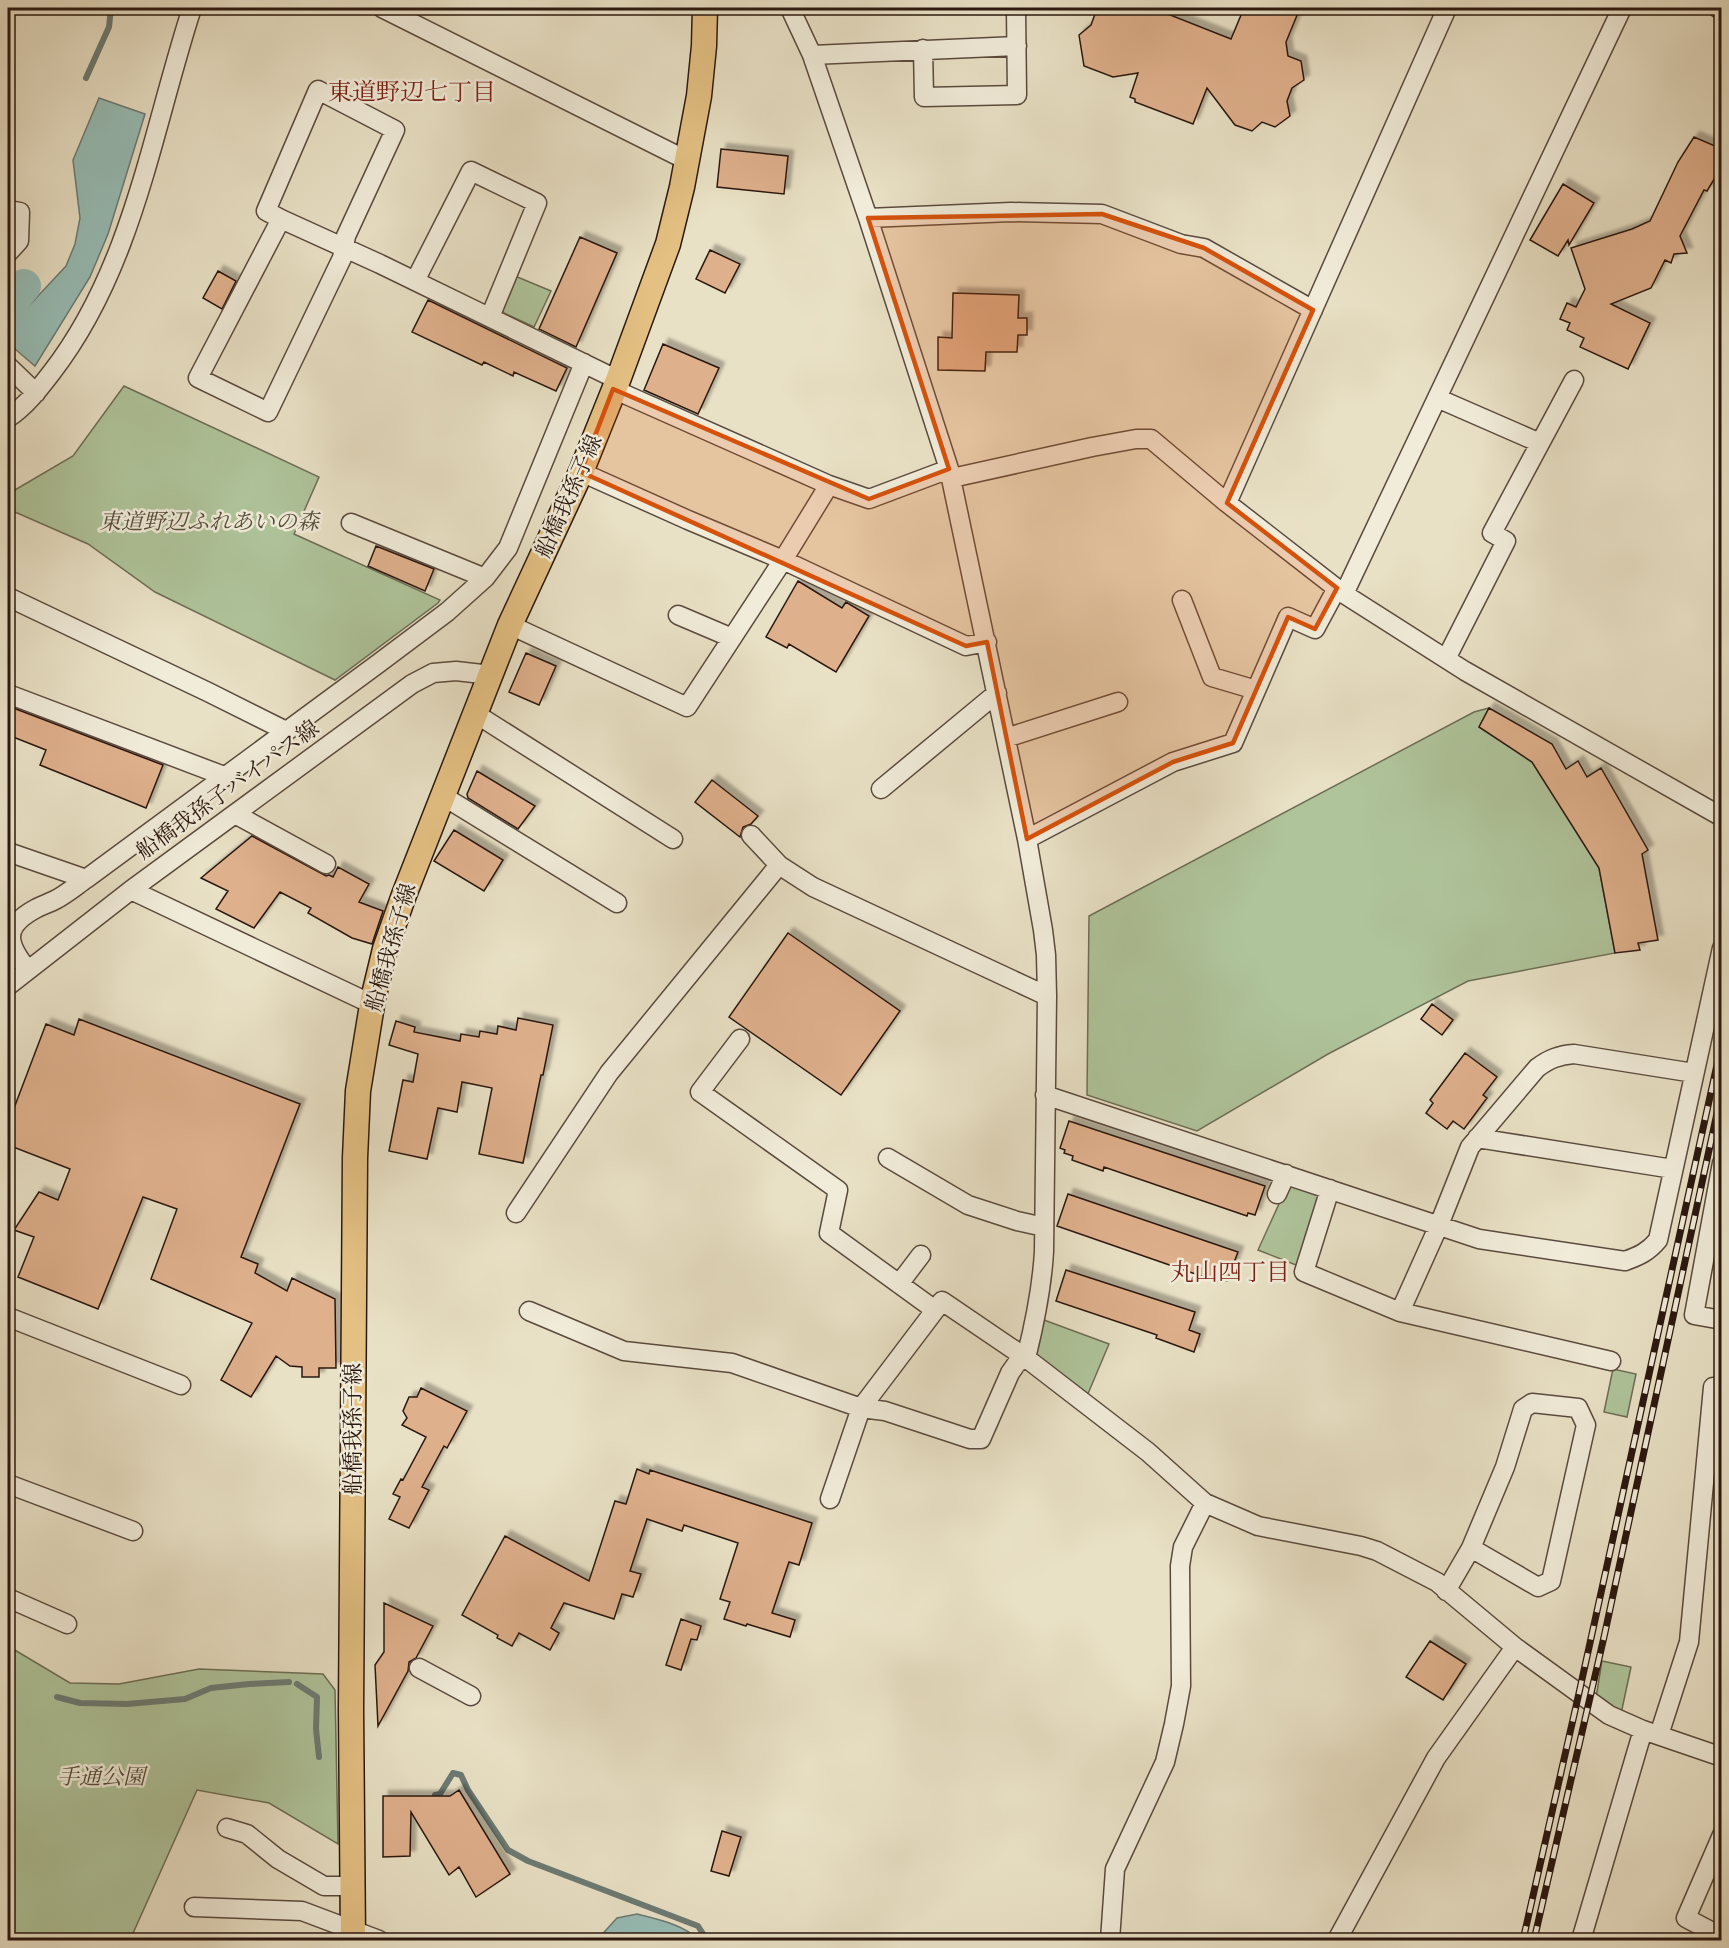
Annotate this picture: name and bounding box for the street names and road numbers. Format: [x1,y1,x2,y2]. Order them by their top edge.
street label: 船橋我孫子線 [527,429,609,563]
street label: 船橋我孫子バイパス線 [129,712,325,866]
street label: 船橋我孫子線 [356,879,424,1015]
street label: 船橋我孫子線 [336,1363,368,1495]

